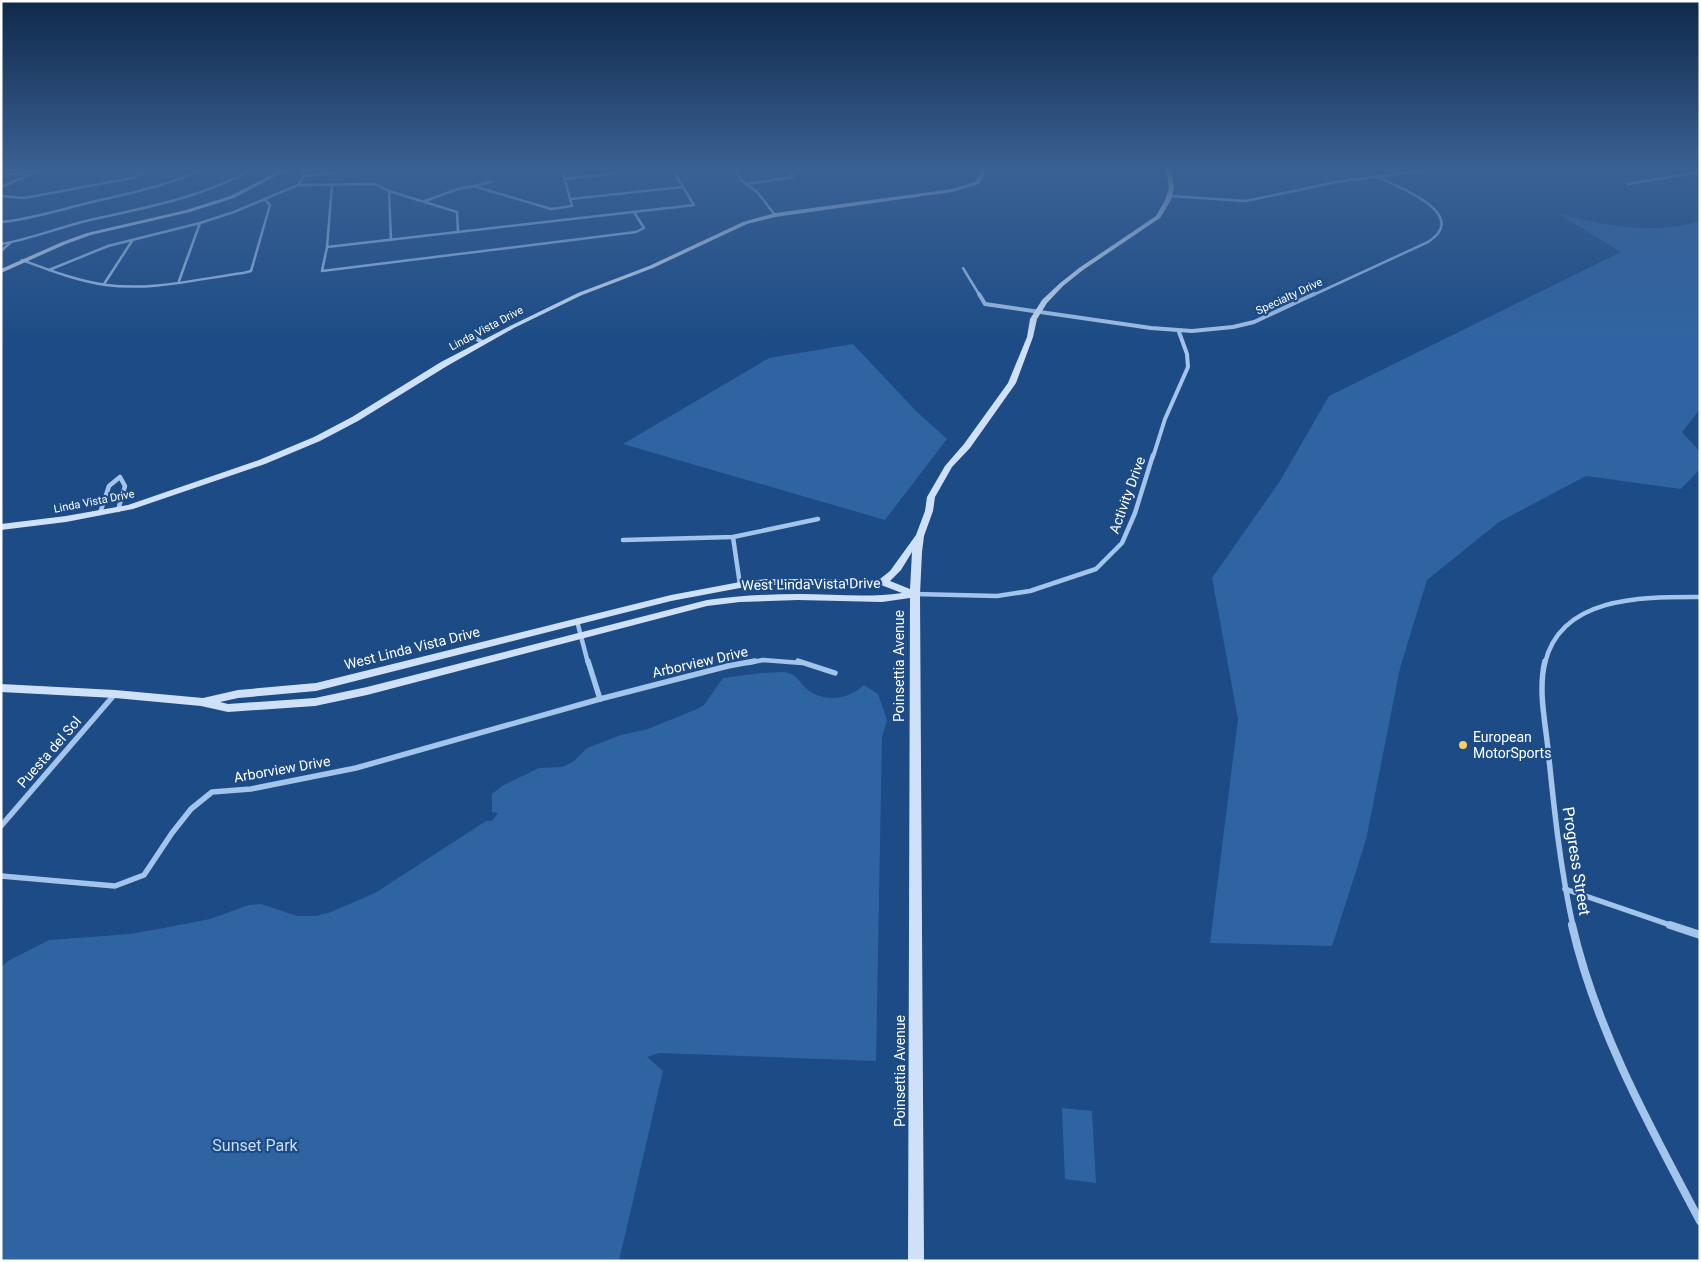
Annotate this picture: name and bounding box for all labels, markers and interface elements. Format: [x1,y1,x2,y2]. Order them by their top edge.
street label: Specialty Drive [1254,275,1325,318]
street label: Linda Vista Drive [447,303,526,353]
street label: Activity Drive [1106,454,1148,536]
street label: Linda Vista Drive [53,487,136,516]
street label: West Linda Vista Drive [741,575,881,593]
street label: Poinsettia Avenue [891,610,907,722]
street label: West Linda Vista Drive [343,623,481,673]
street label: Arborview Drive [651,643,749,681]
street label: Puesta del Sol [14,713,84,791]
place label: European MotorSports [1473,729,1551,761]
marker: European MotorSports [1457,739,1469,751]
street label: Arborview Drive [233,753,331,785]
street label: Progress Street [1559,805,1594,917]
street label: Poinsettia Avenue [892,1015,908,1127]
park label: Sunset Park [212,1136,299,1155]

